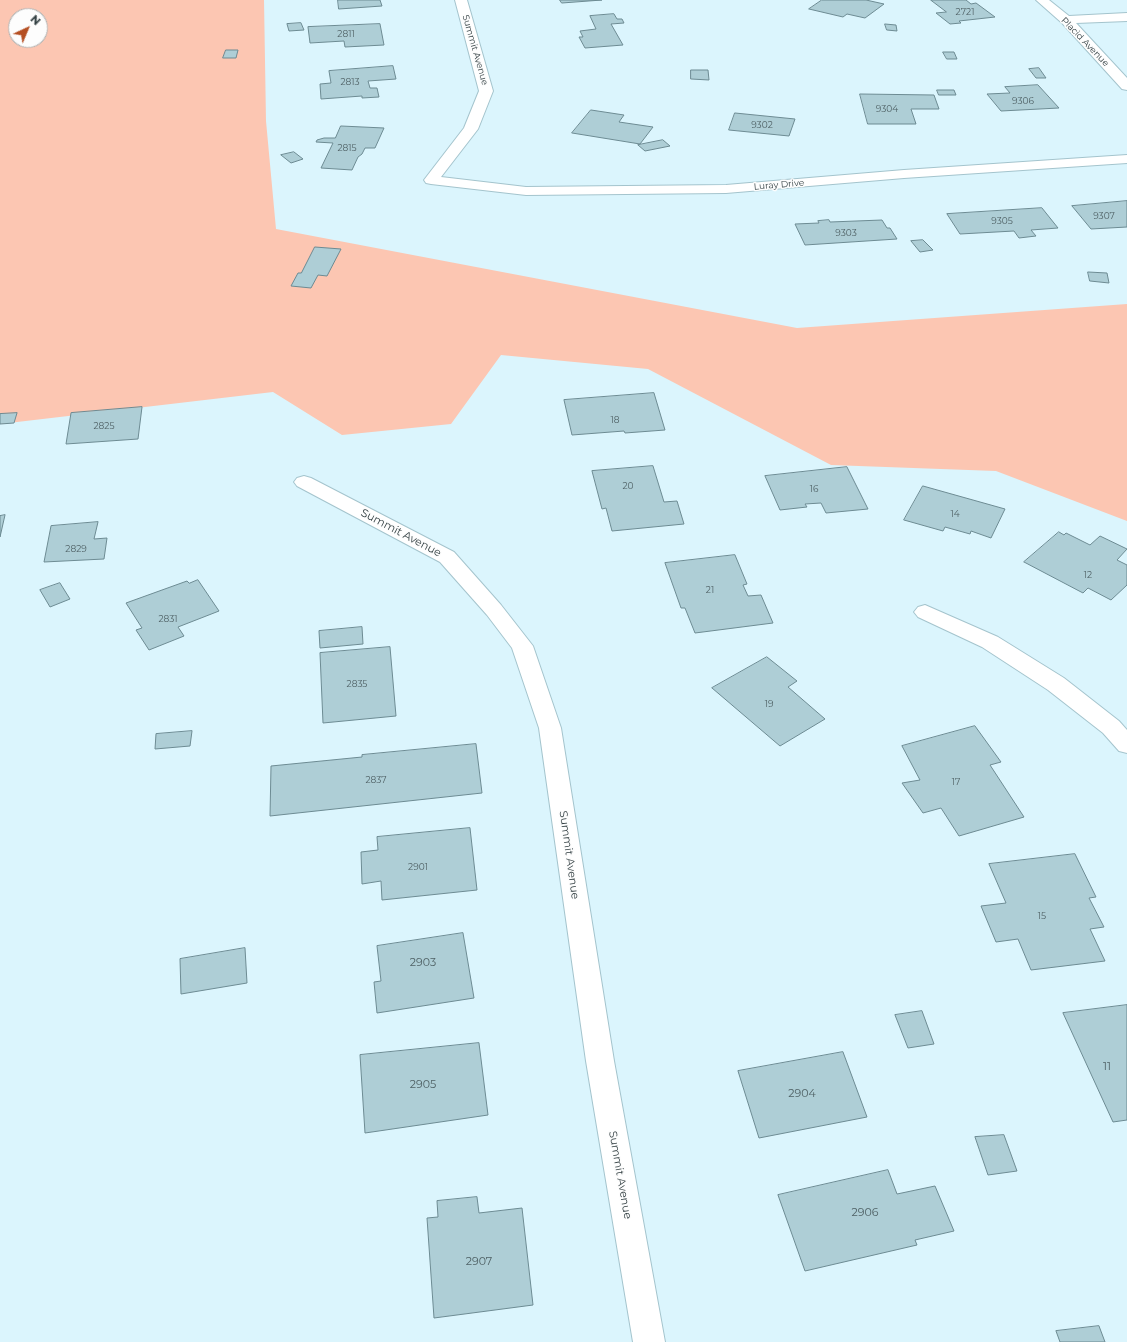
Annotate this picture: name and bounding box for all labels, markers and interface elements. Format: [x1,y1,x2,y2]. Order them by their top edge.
house number: 2721 [956,7,974,17]
north arrow [8,8,48,48]
text: N [28,12,44,28]
street label: Summit Avenue [460,13,490,87]
street label: Placid Avenue [1059,15,1111,69]
house number: 2811 [337,29,355,39]
house number: 2813 [340,77,360,87]
house number: 9306 [1012,96,1034,106]
house number: 9304 [876,104,898,114]
house number: 9302 [751,120,773,130]
house number: 2815 [337,143,357,153]
street label: Luray Drive [753,177,805,193]
house number: 9307 [1093,211,1115,221]
house number: 9305 [991,216,1013,226]
house number: 9303 [835,228,857,238]
house number: 18 [611,415,619,425]
house number: 2825 [93,421,115,431]
house number: 20 [622,481,634,491]
house number: 16 [810,484,818,494]
street label: Summit Avenue [359,506,443,560]
house number: 14 [950,509,960,519]
house number: 2829 [65,544,87,554]
house number: 12 [1084,570,1092,580]
house number: 21 [706,585,714,595]
house number: 2831 [158,614,178,624]
house number: 2835 [347,679,367,689]
house number: 19 [765,699,773,709]
house number: 2837 [365,775,387,785]
house number: 17 [952,777,960,787]
street label: Summit Avenue [556,810,582,900]
house number: 2901 [408,862,428,872]
house number: 15 [1038,911,1046,921]
house number: 2903 [410,956,436,970]
house number: 11 [1103,1060,1111,1074]
house number: 2905 [410,1078,436,1092]
house number: 2904 [788,1087,816,1101]
street label: Summit Avenue [606,1130,634,1220]
house number: 2906 [852,1206,878,1220]
house number: 2907 [466,1255,492,1269]

